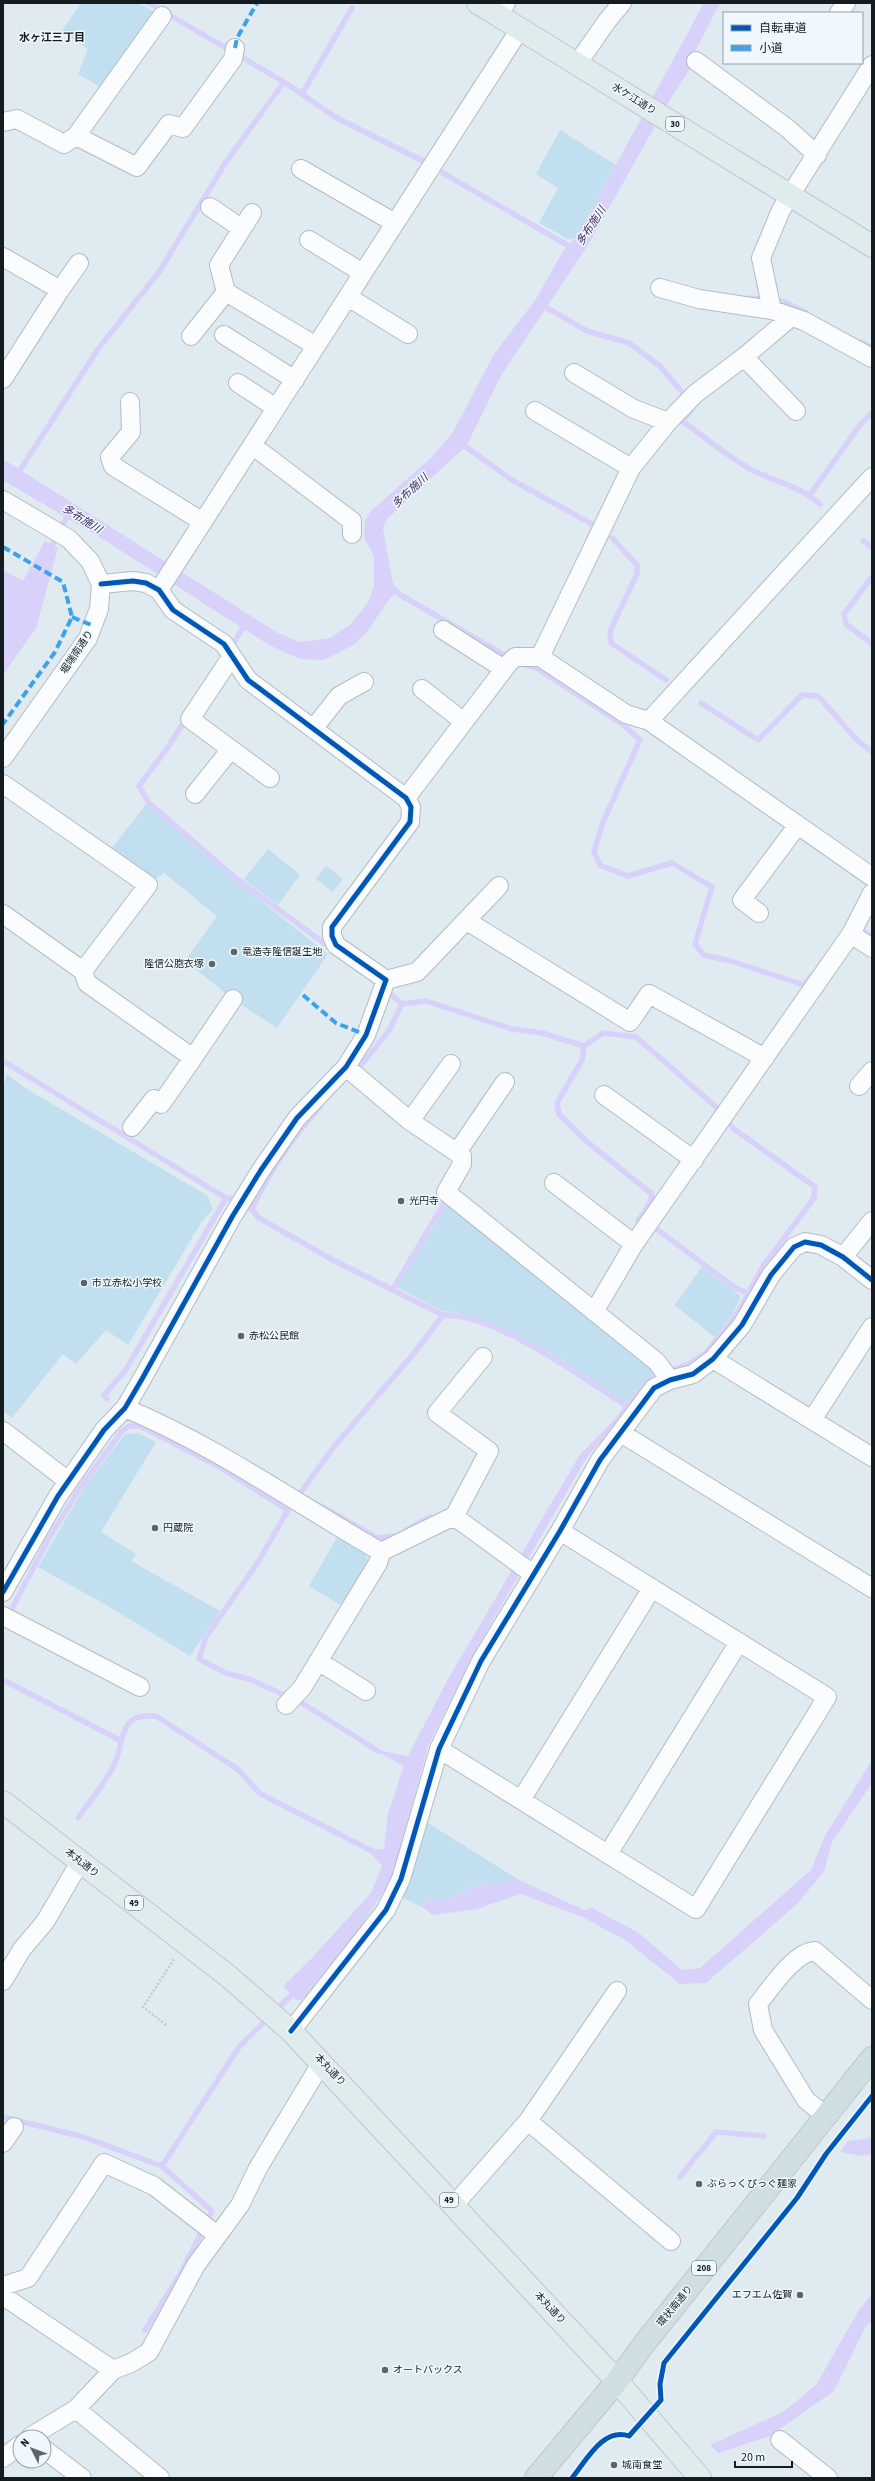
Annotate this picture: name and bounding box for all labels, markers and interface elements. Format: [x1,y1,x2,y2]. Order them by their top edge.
legend [723,12,863,64]
text: 自転車道 [759,20,807,37]
district label: 水ヶ江三丁目 [19,30,85,45]
text: 小道 [759,40,783,57]
street label: 水ケ江通り [609,80,659,118]
road number: 30 [666,117,684,131]
water label: 多布施川 [573,203,610,249]
water label: 多布施川 [389,470,432,511]
water label: 多布施川 [59,501,105,538]
street label: 堀端南通り [57,627,97,677]
place label: 竜造寺隆信誕生地 [242,945,323,959]
marker: 竜造寺隆信誕生地 [229,947,239,957]
place label: 隆信公胞衣塚 [144,957,204,971]
marker: 隆信公胞衣塚 [207,959,217,969]
place label: 光円寺 [409,1194,439,1208]
marker: 光円寺 [396,1196,406,1206]
place label: 市立赤松小学校 [92,1276,162,1290]
marker: 市立赤松小学校 [79,1278,89,1288]
place label: 赤松公民館 [249,1329,299,1343]
marker: 赤松公民館 [236,1331,246,1341]
place label: 円蔵院 [163,1521,193,1535]
marker: 円蔵院 [150,1523,160,1533]
street label: 本丸通り [62,1845,102,1881]
road number: 49 [125,1896,143,1910]
street label: 本丸通り [311,2051,349,2089]
place label: ぶらっくぴっぐ麺家 [707,2177,797,2191]
marker: ぶらっくぴっぐ麺家 [694,2179,704,2189]
road number: 49 [440,2193,458,2207]
road number: 208 [692,2261,716,2275]
street label: 環状南通り [654,2282,696,2330]
place label: エフエム佐賀 [732,2288,792,2302]
street label: 本丸通り [531,2289,569,2327]
marker: エフエム佐賀 [795,2290,805,2300]
place label: オートバックス [393,2363,463,2377]
marker: オートバックス [380,2365,390,2375]
north arrow [12,2429,52,2469]
text: N [17,2435,33,2450]
scale bar [735,2443,792,2469]
text: 20 m [741,2449,765,2466]
place label: 城南食堂 [622,2458,662,2472]
marker: 城南食堂 [609,2460,619,2470]

